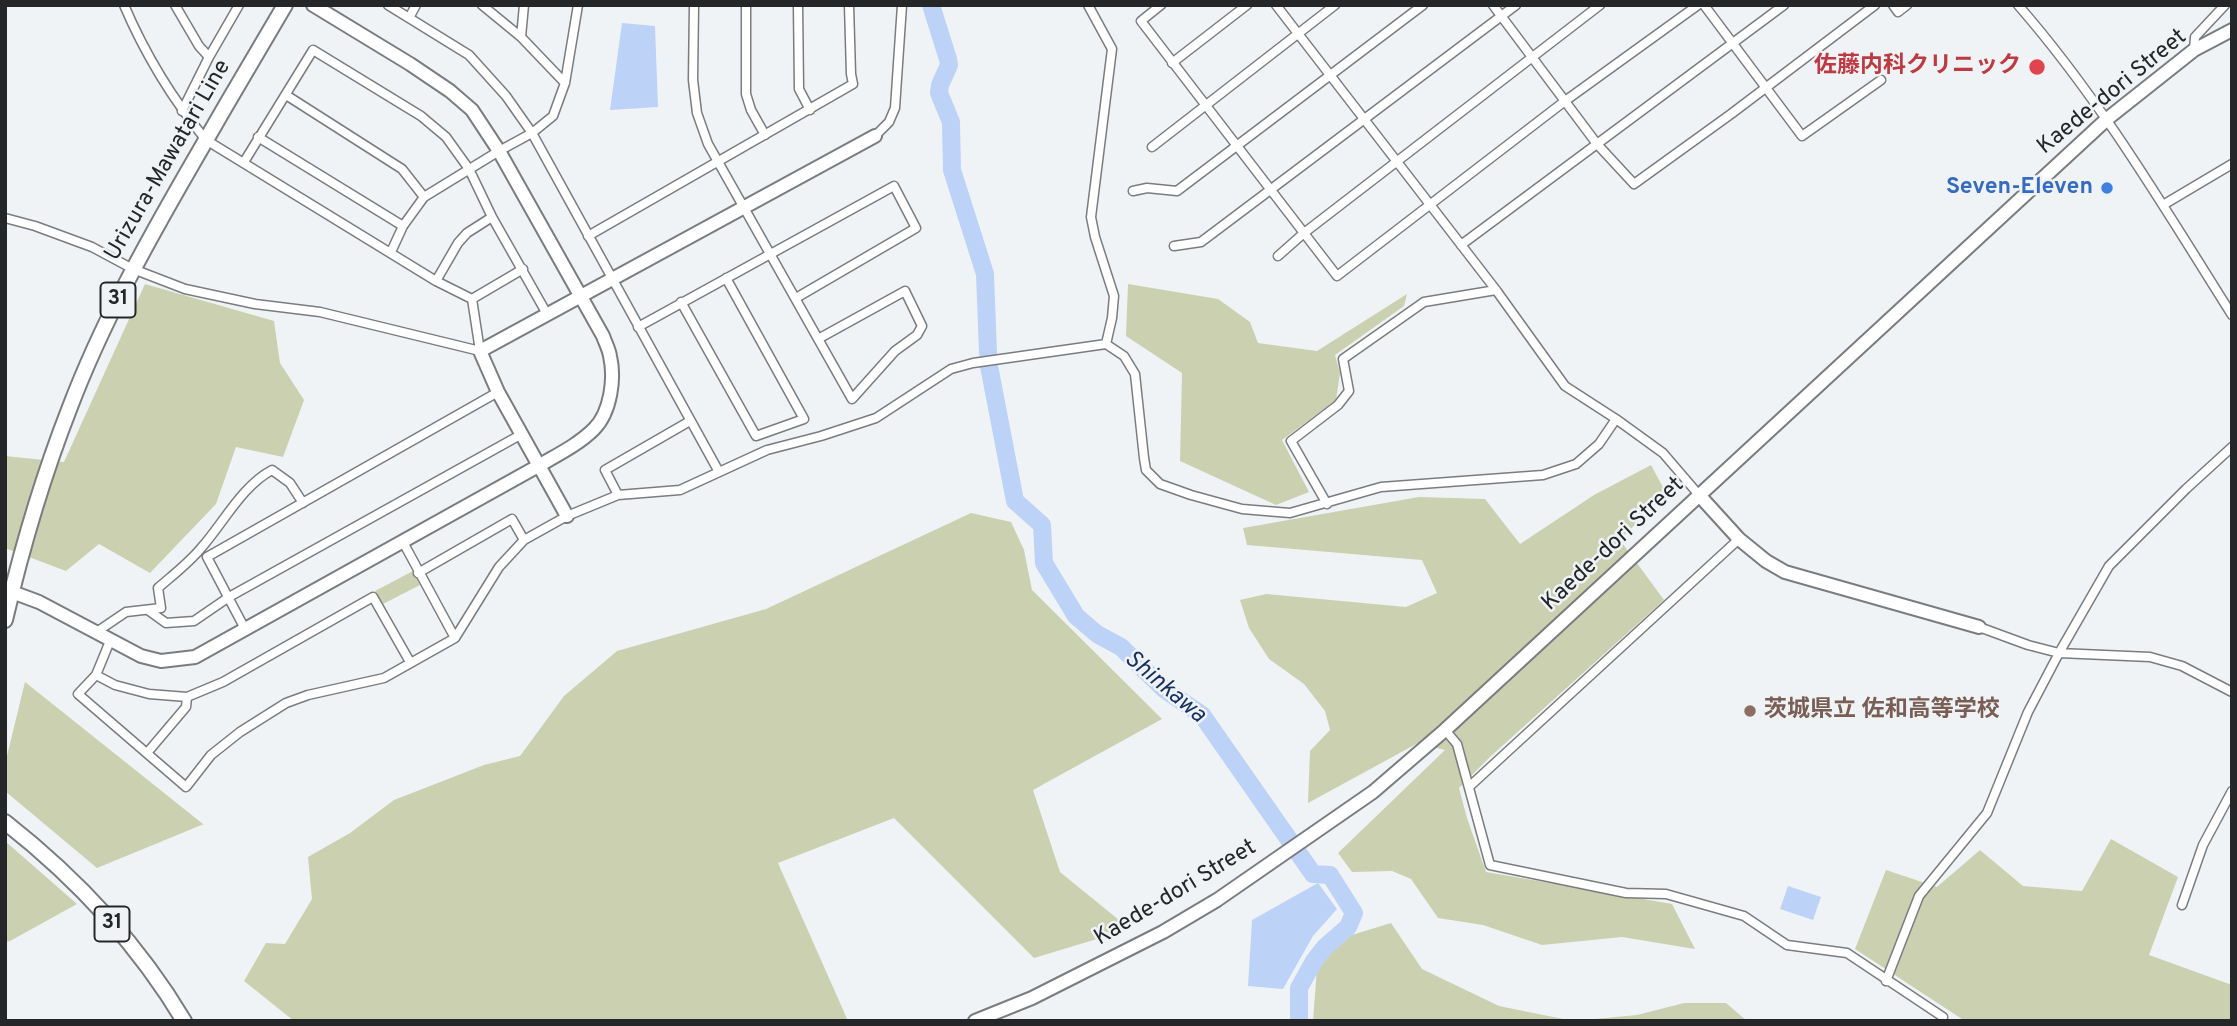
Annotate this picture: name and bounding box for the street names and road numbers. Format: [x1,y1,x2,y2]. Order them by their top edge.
street label: Kaede-dori Street [2033,24,2193,162]
street label: Urizura-Mawatari Line [100,56,238,266]
road number: 31 [100,282,136,318]
street label: Kaede-dori Street [1537,472,1691,618]
street label: Kaede-dori Street [1090,835,1262,953]
road number: 31 [94,906,130,942]

